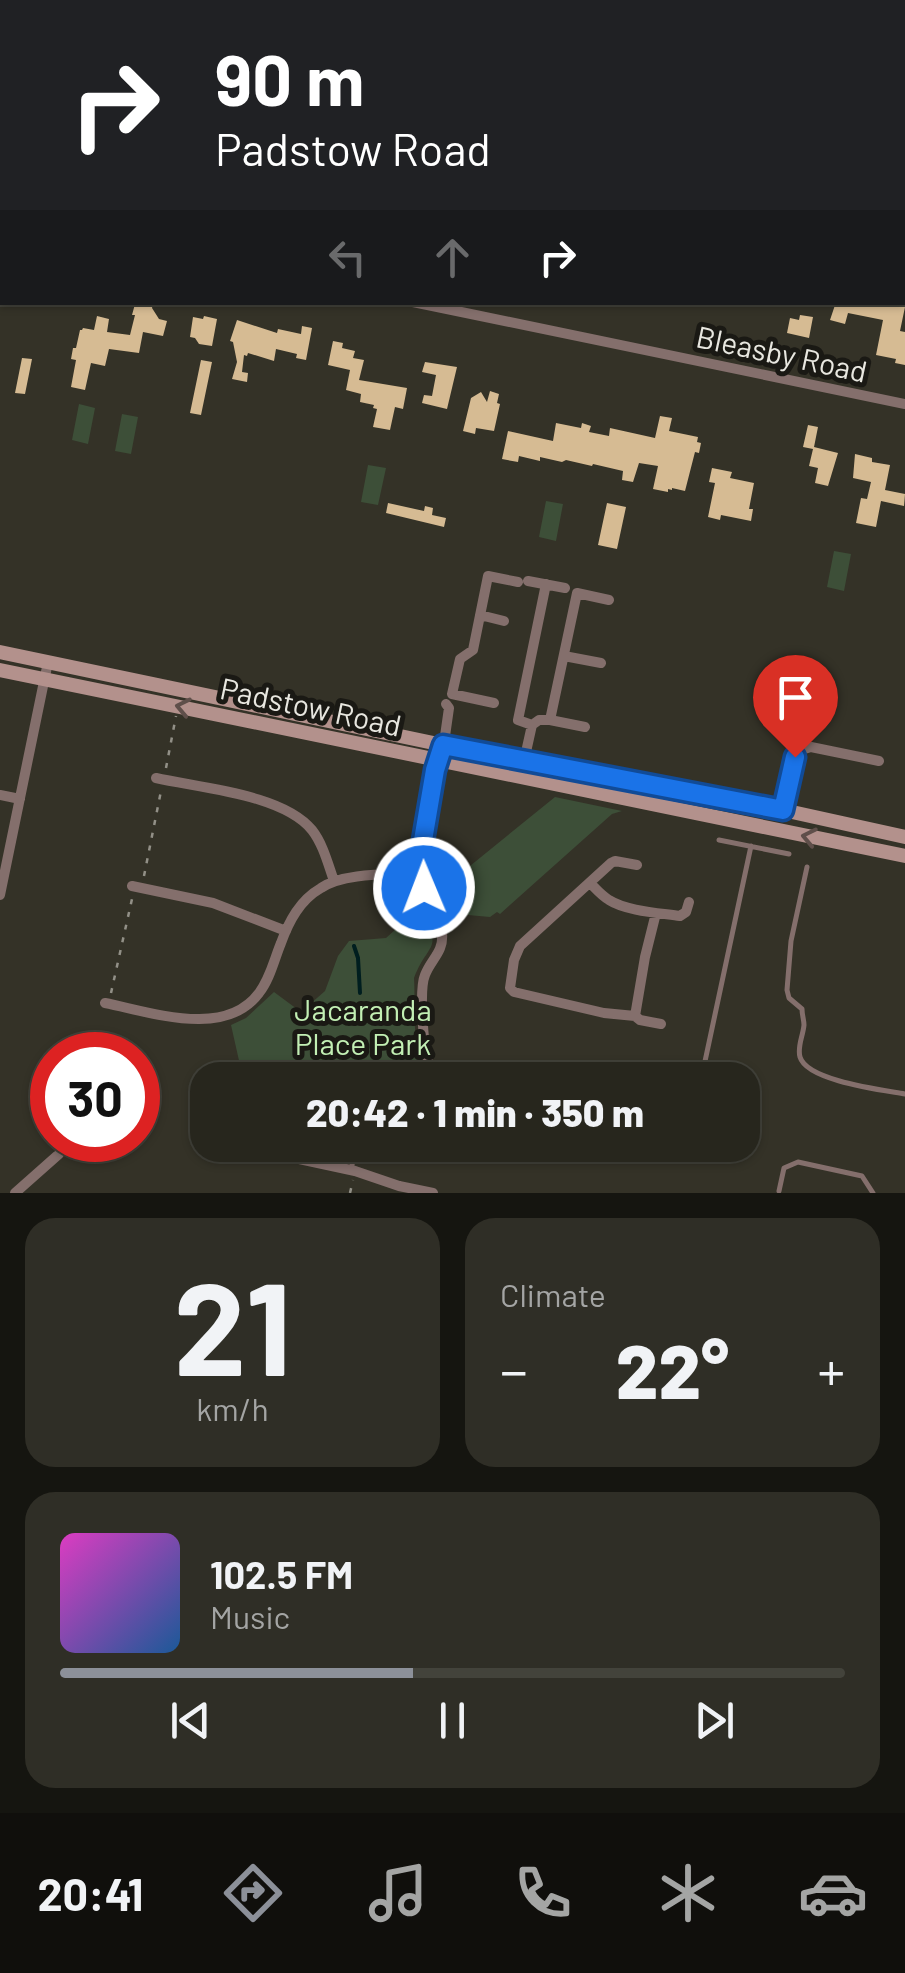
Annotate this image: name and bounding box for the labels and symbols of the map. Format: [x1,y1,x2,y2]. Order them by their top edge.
street label: Bleasby Road [693,317,871,389]
pin [753,655,838,758]
street label: Padstow Road [217,669,405,743]
one-way arrow [175,698,192,719]
one-way arrow [801,827,818,848]
position arrow [372,836,476,940]
park label: Jacaranda Place Park [294,991,432,1061]
speed limit sign: 30 [30,1032,160,1162]

